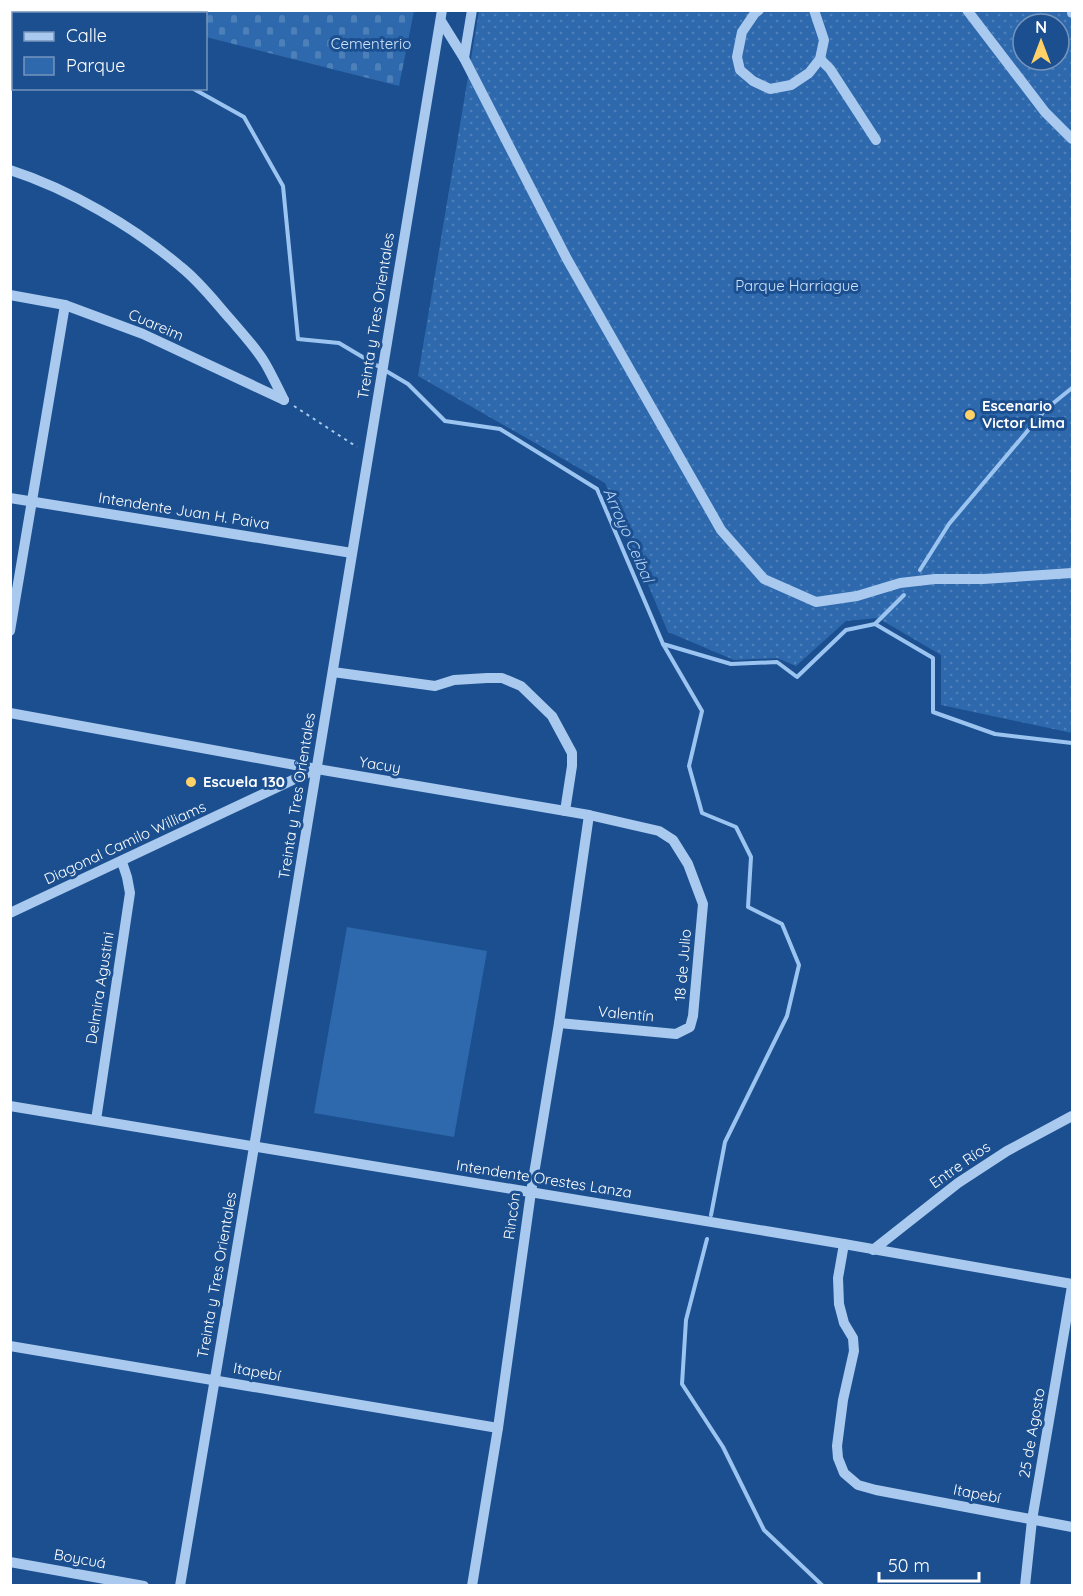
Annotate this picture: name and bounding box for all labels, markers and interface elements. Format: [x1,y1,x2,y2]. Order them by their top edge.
legend [12,12,207,90]
north arrow [1011,12,1071,72]
text: N [1035,17,1047,37]
text: Calle [66,24,107,47]
park label: Cementerio [331,34,411,53]
text: Parque [66,54,125,77]
street label: Treinta y Tres Orientales [353,231,398,401]
park label: Parque Harriague [735,276,859,295]
street label: Cuareim [126,304,187,345]
place label: Escenario Victor Lima [982,396,1065,432]
marker: Escenario Victor Lima [963,408,977,422]
water label: Arroyo Ceibal [599,485,660,587]
street label: Intendente Juan H. Paiva [97,488,271,533]
street label: Treinta y Tres Orientales [274,711,319,881]
street label: Yacuy [358,752,402,777]
place label: Escuela 130 [203,772,285,791]
marker: Escuela 130 [184,775,198,789]
street label: Diagonal Camilo Williams [41,797,209,888]
street label: 18 de Julio [670,928,695,1002]
street label: Delmira Agustini [81,931,118,1045]
street label: Valentín [597,1002,655,1025]
street label: Entre Ríos [926,1137,994,1192]
street label: Intendente Orestes Lanza [455,1155,633,1202]
street label: Treinta y Tres Orientales [193,1190,241,1360]
street label: Rincón [499,1191,524,1241]
street label: Itapebí [232,1358,283,1385]
street label: 25 de Agosto [1014,1386,1049,1479]
street label: Itapebí [952,1480,1003,1508]
street label: Boycuá [53,1545,108,1572]
scale bar [879,1545,980,1583]
text: 50 m [888,1554,930,1577]

